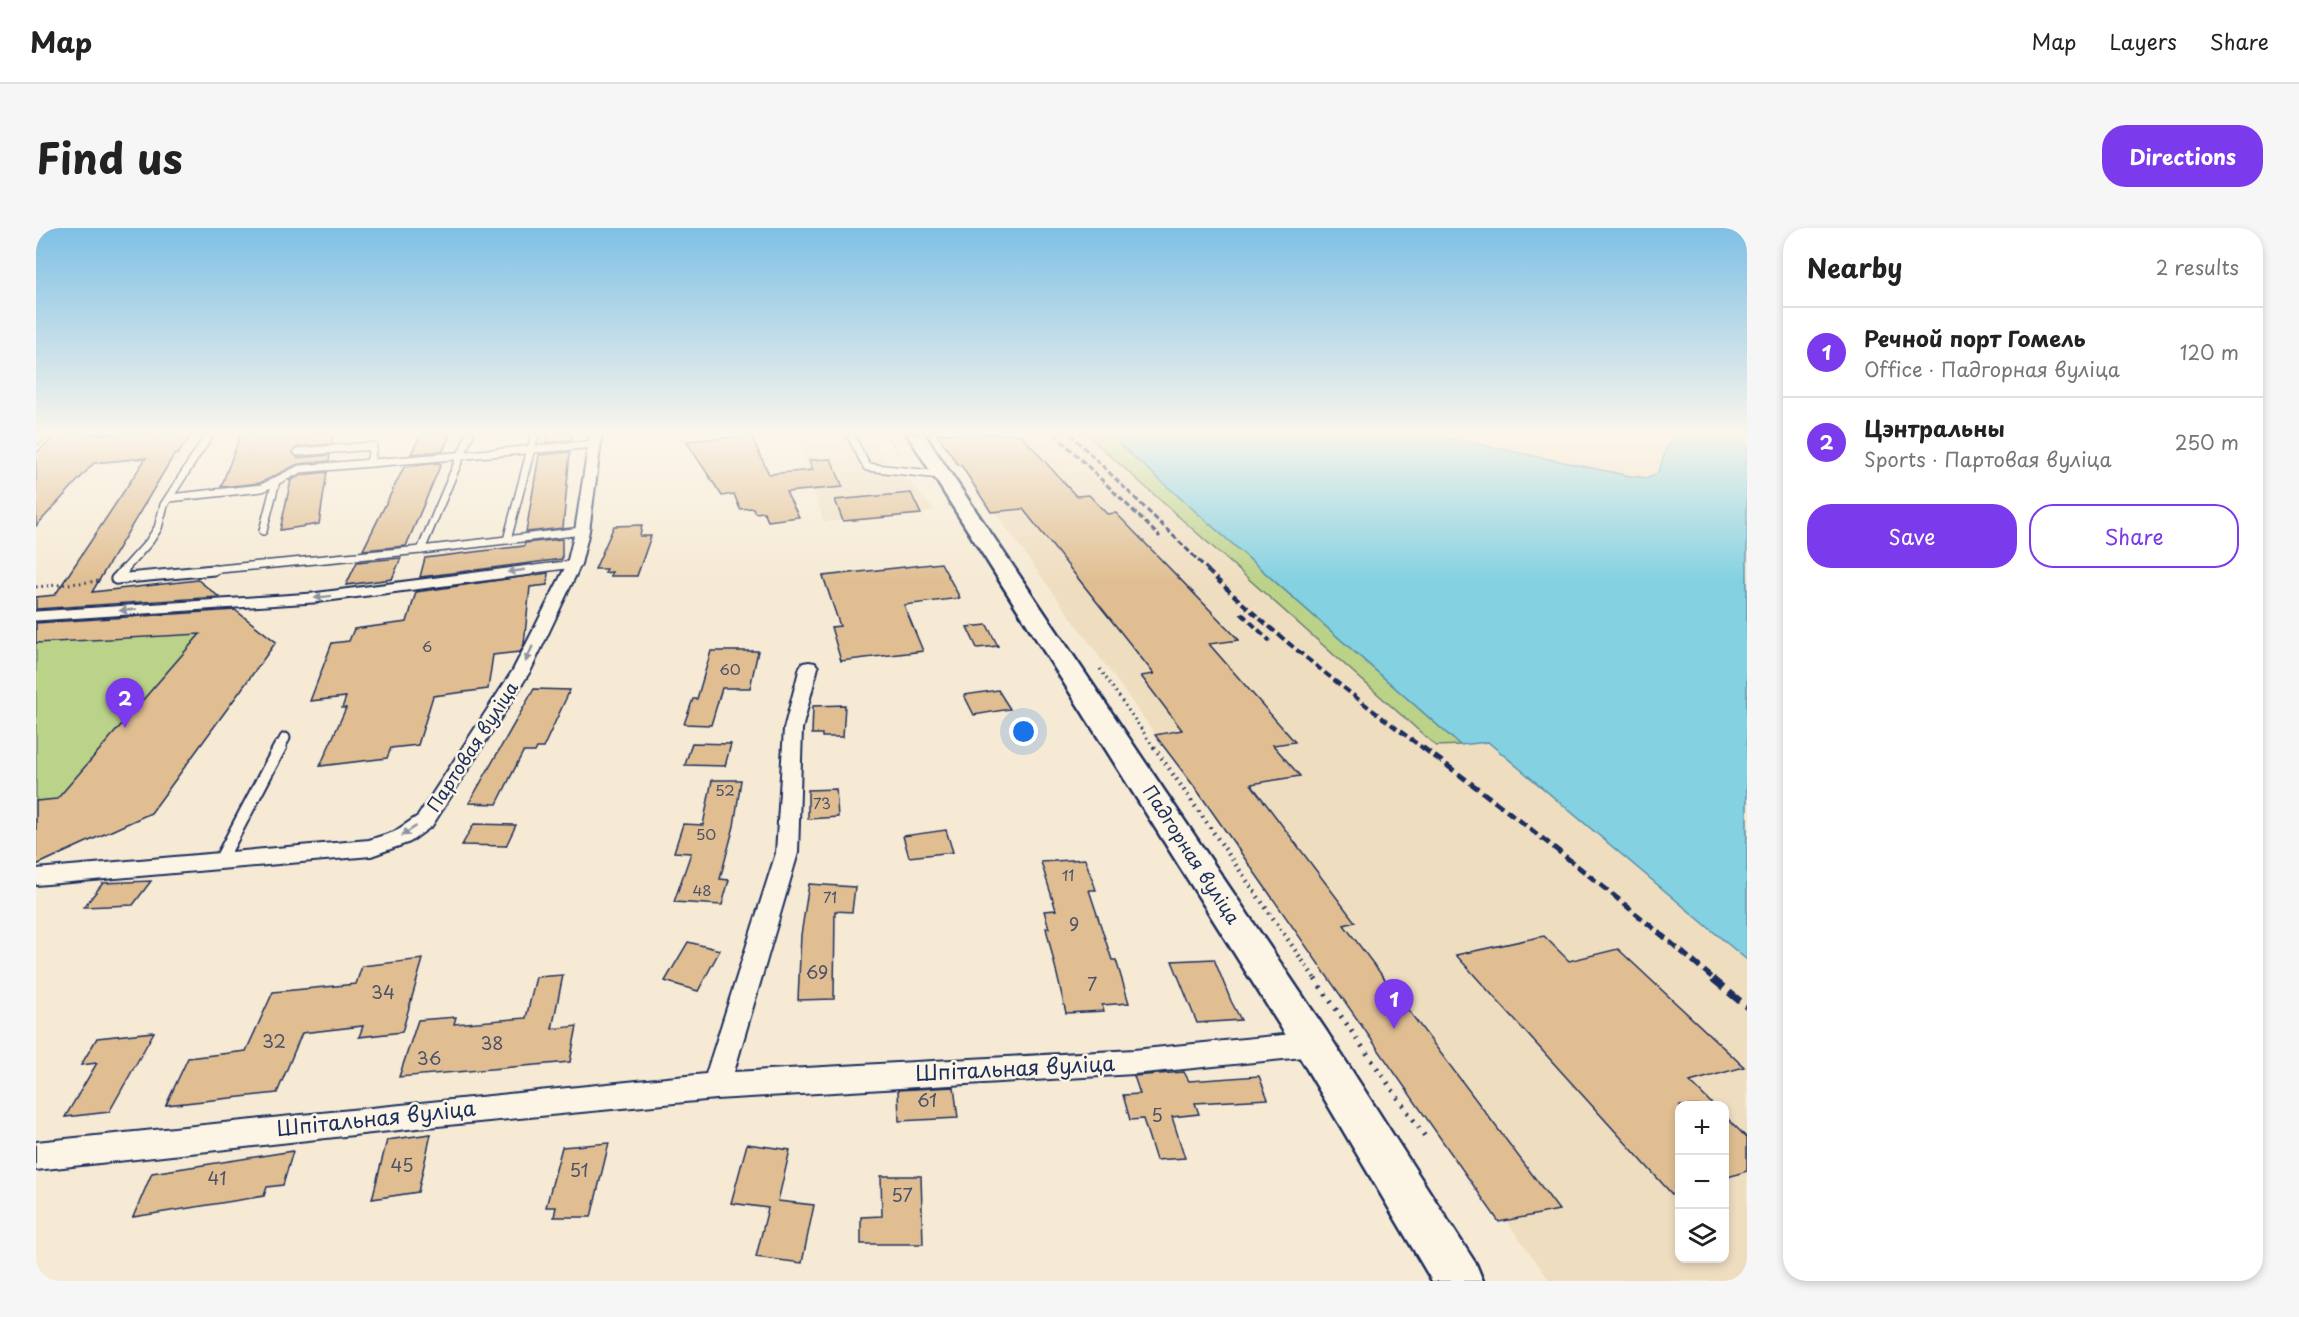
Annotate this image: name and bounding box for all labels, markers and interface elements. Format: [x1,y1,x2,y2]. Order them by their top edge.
text: Map [30,20,92,63]
text: Map [2032,25,2076,57]
text: Layers [2109,25,2177,57]
text: Share [2210,25,2269,57]
text: Find us [36,125,183,188]
button: Directions [2102,125,2263,187]
text: Nearby [1807,248,1902,287]
text: 2 results [2156,252,2239,282]
text: Речной порт Гомель [1864,321,2086,354]
text: 1 [1822,337,1831,367]
text: 120 m [2180,337,2239,367]
text: Office · Падгорная вуліца [1864,354,2120,384]
text: Цэнтральны [1864,411,2005,444]
text: 2 [1819,427,1834,457]
text: 250 m [2175,427,2239,457]
text: Sports · Партовая вуліца [1864,444,2112,474]
button: Save [1807,504,2017,568]
button: Share [2029,504,2239,568]
one-way arrow [506,567,525,576]
one-way arrow [313,592,332,602]
one-way arrow [119,605,138,615]
house number: 6 [422,634,432,657]
one-way arrow [525,645,534,662]
house number: 60 [719,657,741,680]
street label: Партовая вуліца [419,676,524,817]
pin: 2 [106,678,145,728]
your location [1009,717,1038,746]
house number: 52 [715,778,735,801]
street label: Падгорная вуліца [1137,779,1247,929]
house number: 73 [813,791,831,814]
house number: 50 [696,822,716,845]
one-way arrow [402,825,418,837]
house number: 11 [1062,863,1074,886]
house number: 48 [692,878,712,901]
house number: 71 [823,885,837,908]
house number: 9 [1069,910,1079,937]
house number: 69 [806,958,828,985]
house number: 7 [1087,970,1097,997]
house number: 34 [371,978,395,1005]
pin: 1 [1374,980,1414,1029]
house number: 32 [262,1027,286,1054]
house number: 38 [480,1029,504,1056]
house number: 36 [417,1044,441,1071]
street label: Шпітальная вуліца [914,1046,1116,1088]
house number: 61 [917,1086,937,1113]
street label: Шпітальная вуліца [275,1091,477,1143]
house number: 5 [1151,1101,1163,1128]
map controls [1675,1101,1729,1263]
button: + [1675,1101,1729,1155]
house number: 45 [391,1151,414,1178]
button: − [1675,1155,1729,1209]
house number: 51 [569,1156,589,1183]
house number: 41 [208,1164,226,1191]
house number: 57 [891,1181,913,1208]
button: layers [1675,1209,1729,1263]

